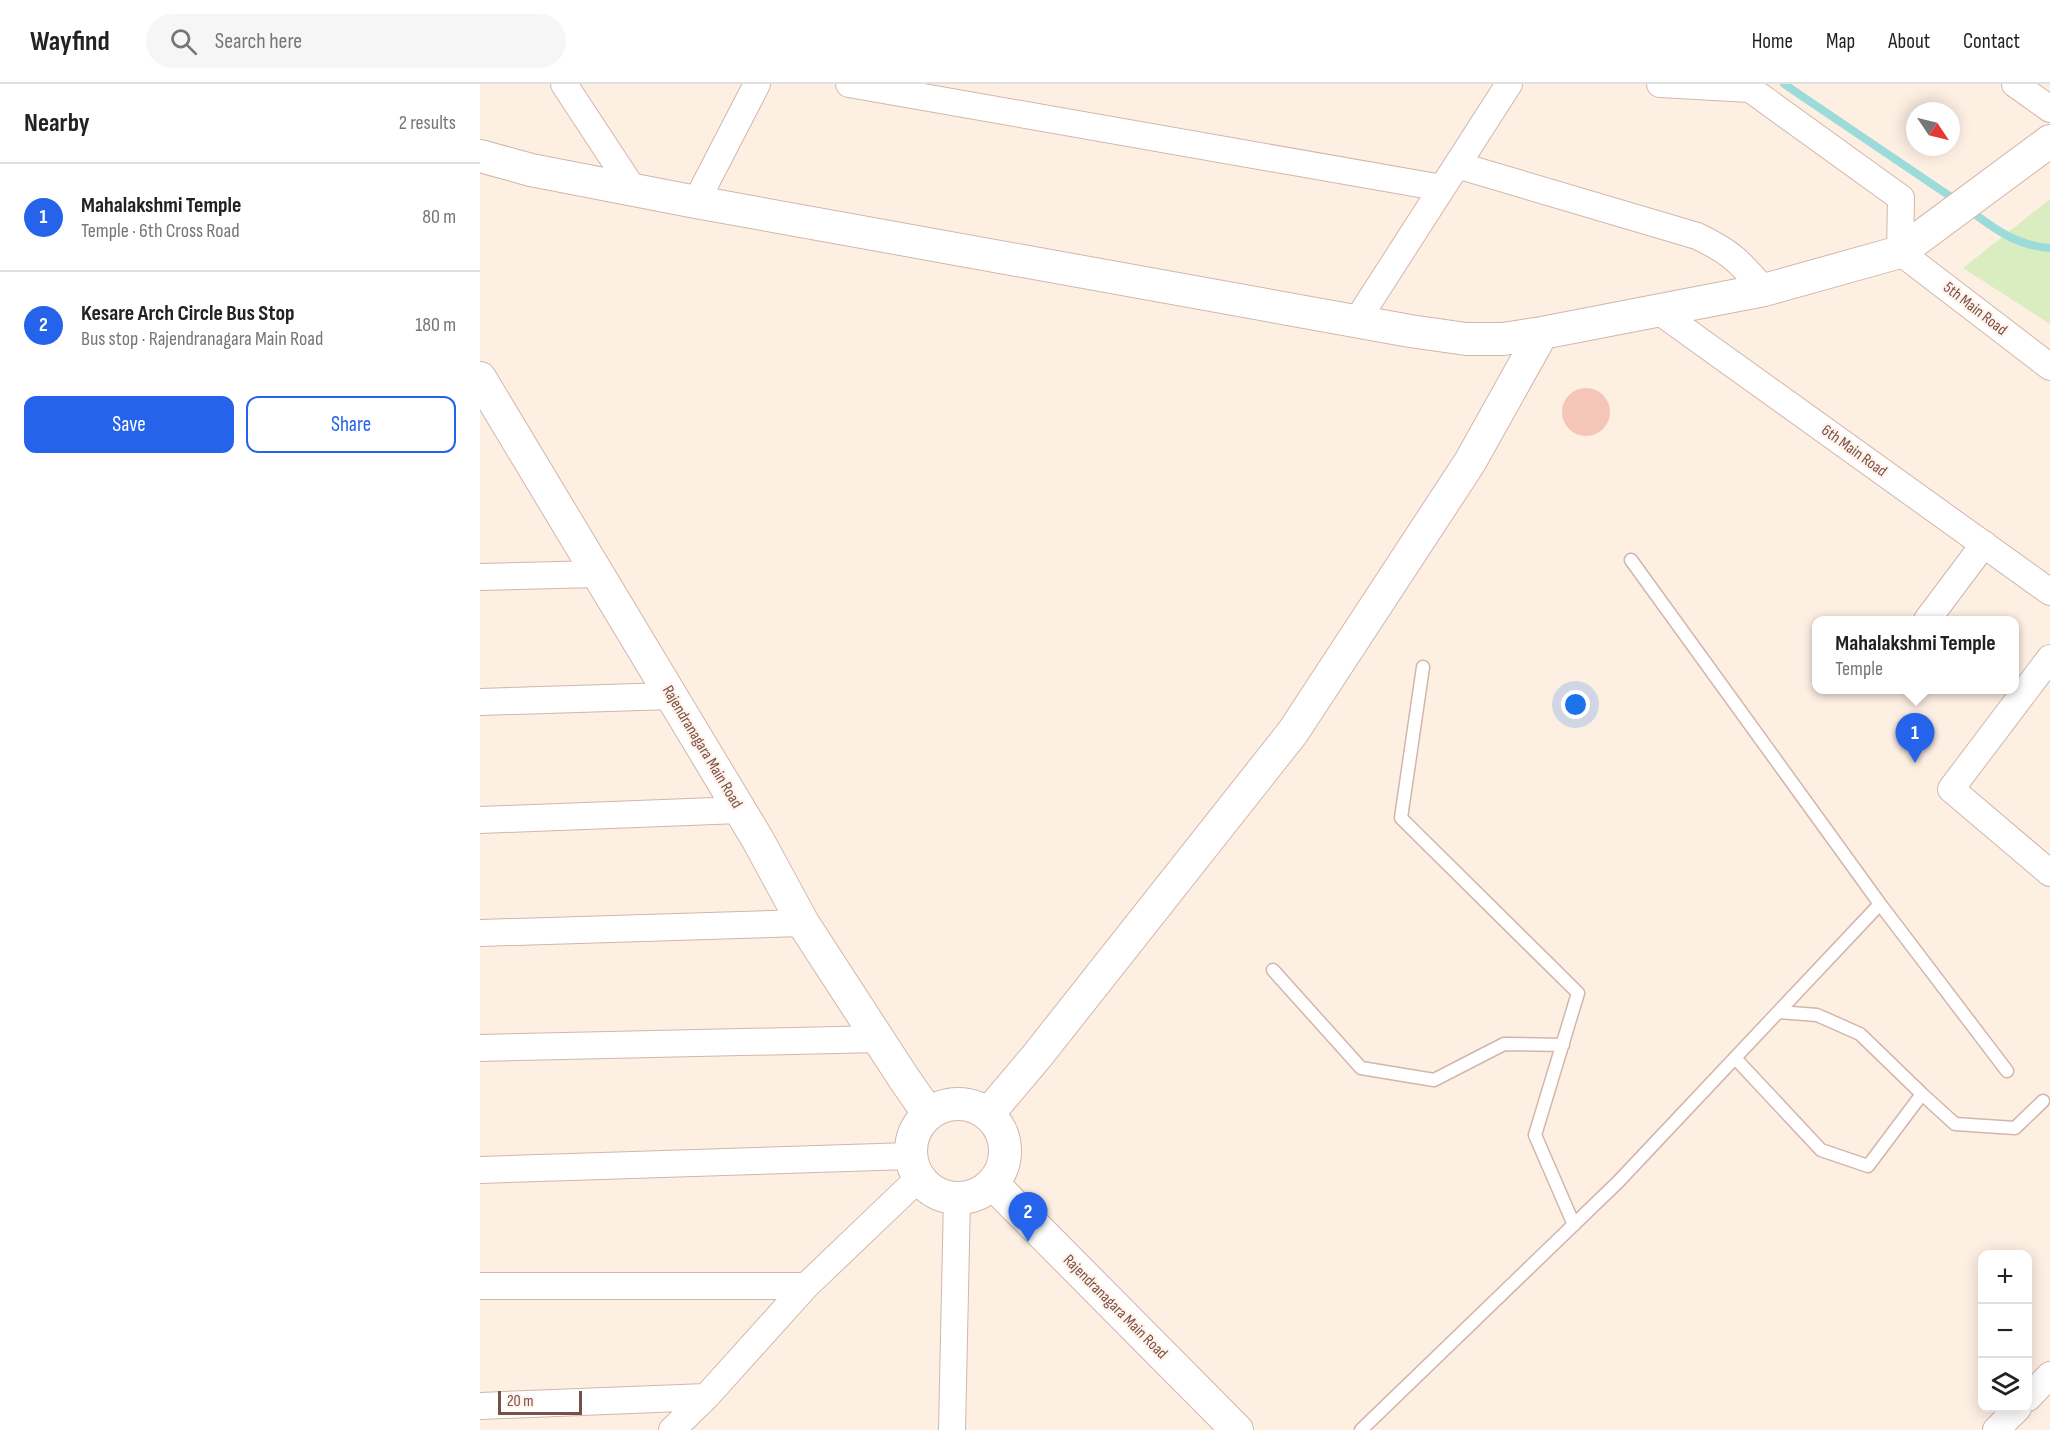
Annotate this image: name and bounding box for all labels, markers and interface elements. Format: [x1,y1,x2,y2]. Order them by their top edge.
search box [146,14,566,68]
text: Wayfind [30,25,110,58]
icon: search [167,25,200,58]
text: Search here [215,28,302,55]
text: Home [1752,29,1793,54]
text: Map [1826,29,1855,54]
text: About [1888,29,1930,54]
text: Contact [1963,29,2020,54]
north arrow [1906,102,1960,156]
text: Nearby [24,108,90,139]
text: 2 results [399,111,456,135]
text: Mahalakshmi Temple [81,192,241,219]
text: 1 [40,205,47,229]
text: 80 m [422,205,456,229]
text: Temple · 6th Cross Road [81,219,240,243]
street label: 5th Main Road [1939,278,2011,340]
text: Kesare Arch Circle Bus Stop [81,300,295,327]
text: 2 [39,313,48,337]
text: 180 m [415,313,456,337]
text: Bus stop · Rajendranagara Main Road [81,327,323,351]
button: Save [24,396,234,453]
button: Share [246,396,456,453]
street label: 6th Main Road [1818,421,1890,481]
popup [1812,616,2019,694]
text: Mahalakshmi Temple [1835,630,1996,657]
text: Temple [1835,657,1883,681]
street label: Rajendranagara Main Road [658,682,746,812]
your location [1561,690,1590,719]
pin: 1 [1896,714,1934,763]
pin: 2 [1008,1192,1048,1242]
map controls [1978,1250,2032,1412]
button: + [1978,1250,2032,1304]
street label: Rajendranagara Main Road [1059,1251,1171,1363]
button: − [1978,1304,2032,1358]
button: layers [1978,1358,2032,1412]
scale bar [498,1388,582,1416]
text: 20 m [507,1392,534,1411]

